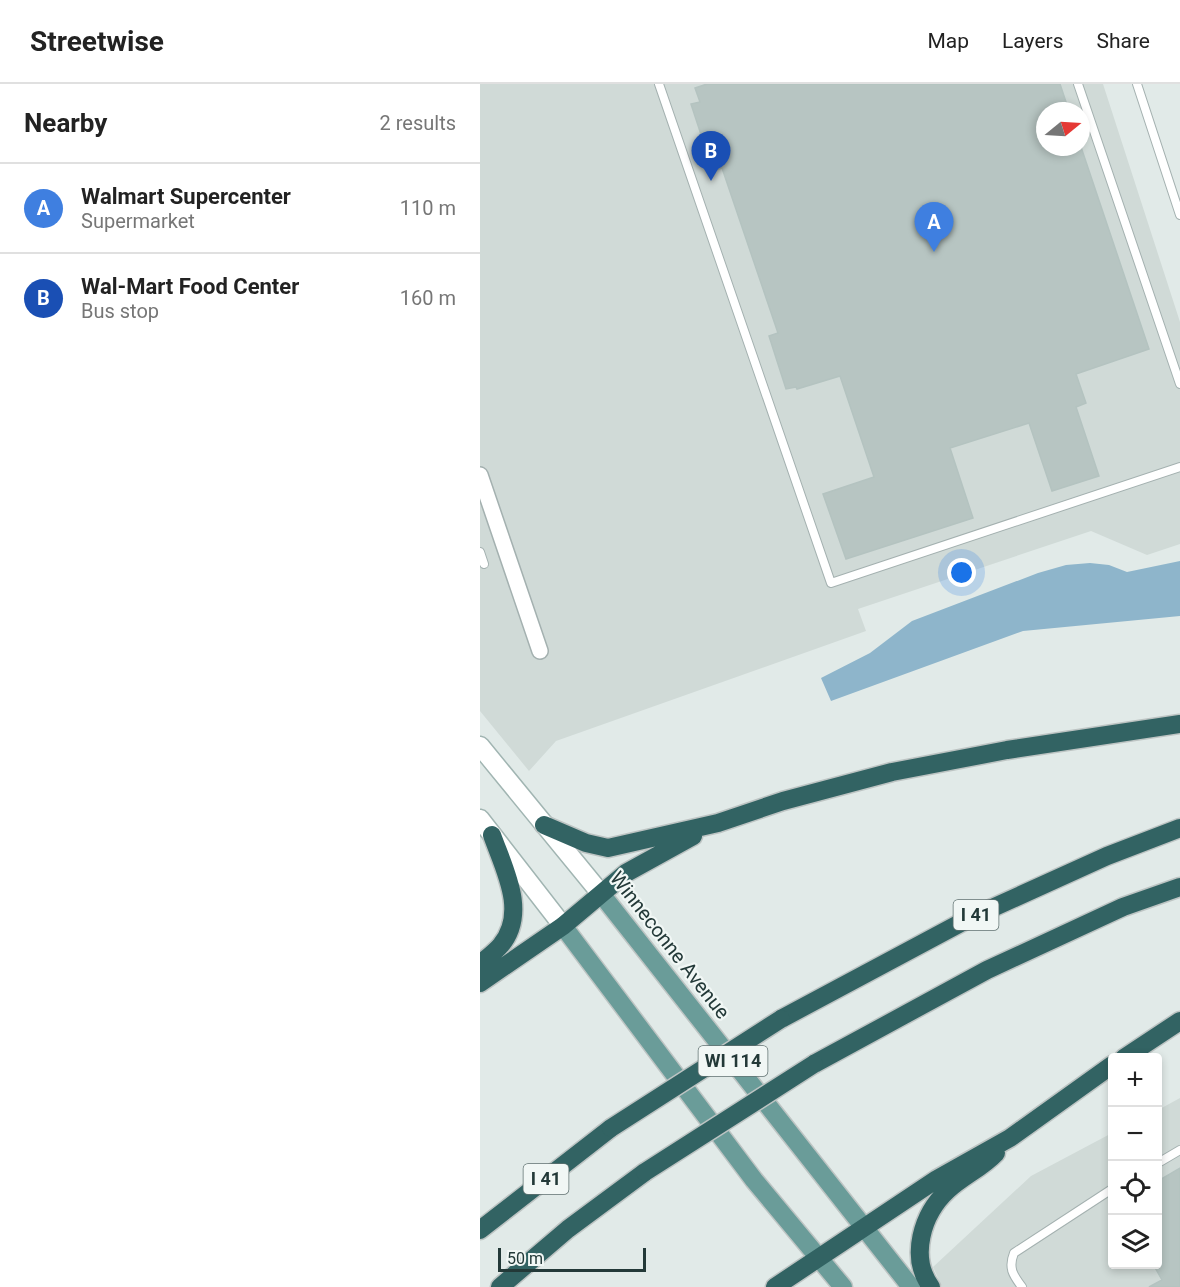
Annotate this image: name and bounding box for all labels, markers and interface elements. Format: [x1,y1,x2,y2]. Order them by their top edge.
text: Streetwise [30,25,164,58]
text: Map [927,29,969,53]
text: Layers [1002,29,1063,53]
text: Share [1096,29,1150,53]
north arrow [1036,102,1090,156]
text: Nearby [24,108,107,138]
text: 2 results [380,111,456,135]
pin: B [692,132,730,181]
text: Walmart Supercenter [81,184,291,209]
text: A [37,196,50,220]
text: 110 m [400,196,456,220]
pin: A [914,202,954,252]
text: Supermarket [81,209,195,233]
text: Wal-Mart Food Center [81,274,299,299]
text: B [37,286,50,310]
text: 160 m [400,286,456,310]
text: Bus stop [81,299,159,323]
your location [947,558,976,587]
street label: Winneconne Avenue [605,867,735,1023]
road number: I 41 [954,900,998,930]
road number: WI 114 [698,1046,768,1076]
map controls [1108,1053,1162,1269]
button: + [1108,1053,1162,1107]
button: − [1108,1107,1162,1161]
button: locate [1108,1161,1162,1215]
road number: I 41 [524,1164,568,1194]
button: layers [1108,1215,1162,1269]
scale bar [498,1245,646,1272]
text: 50 m [507,1249,543,1268]

